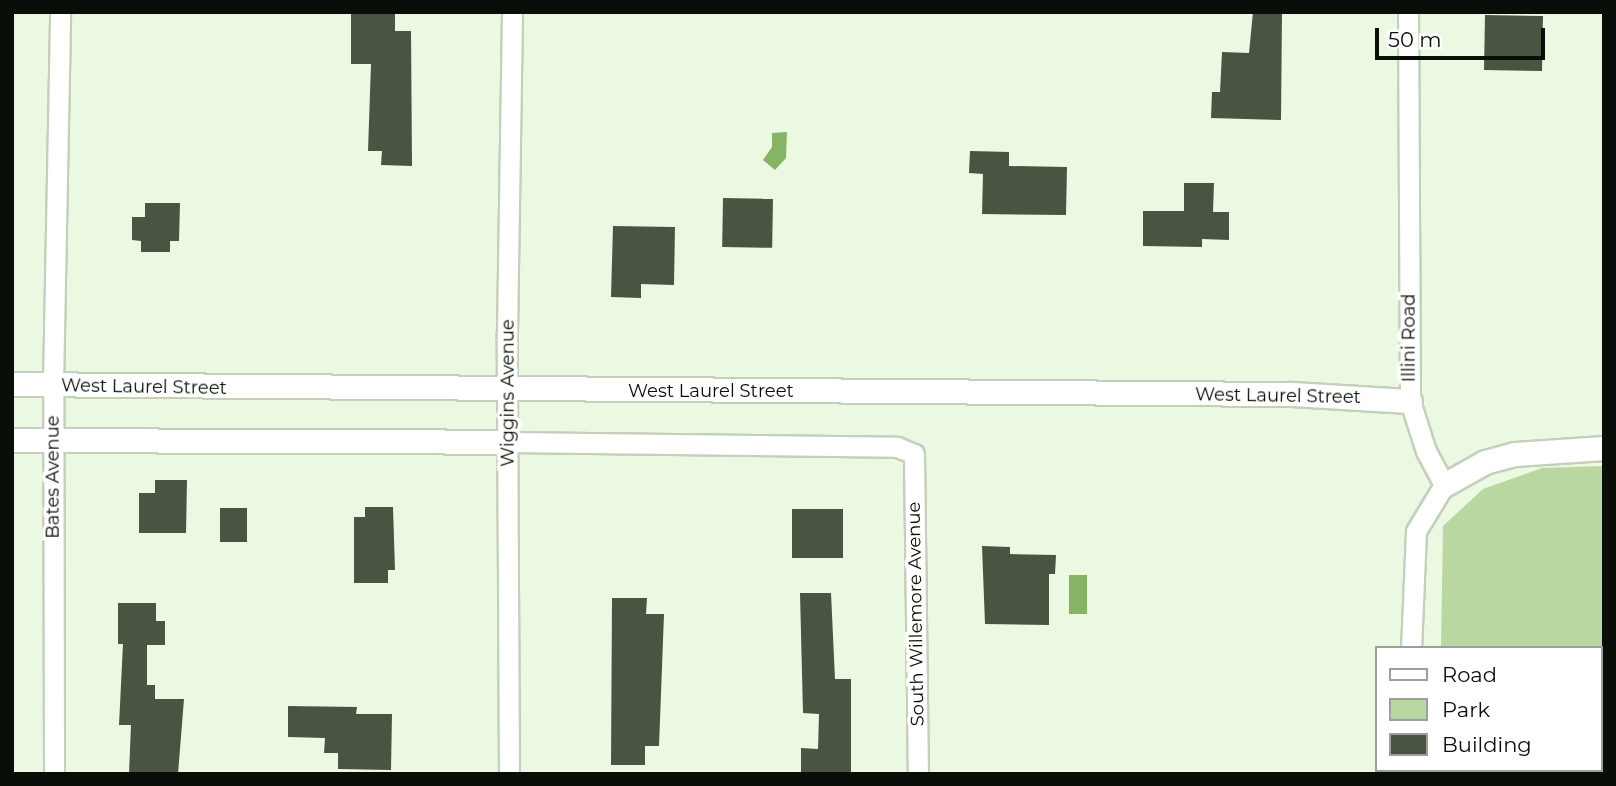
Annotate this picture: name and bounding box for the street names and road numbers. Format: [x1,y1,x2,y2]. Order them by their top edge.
street label: Illini Road [1398,294,1420,382]
street label: Wiggins Avenue [497,319,519,467]
street label: West Laurel Street [61,375,227,399]
street label: West Laurel Street [628,380,794,402]
street label: West Laurel Street [1195,384,1361,408]
street label: Bates Avenue [42,415,64,539]
street label: South Willemore Avenue [903,502,929,726]

